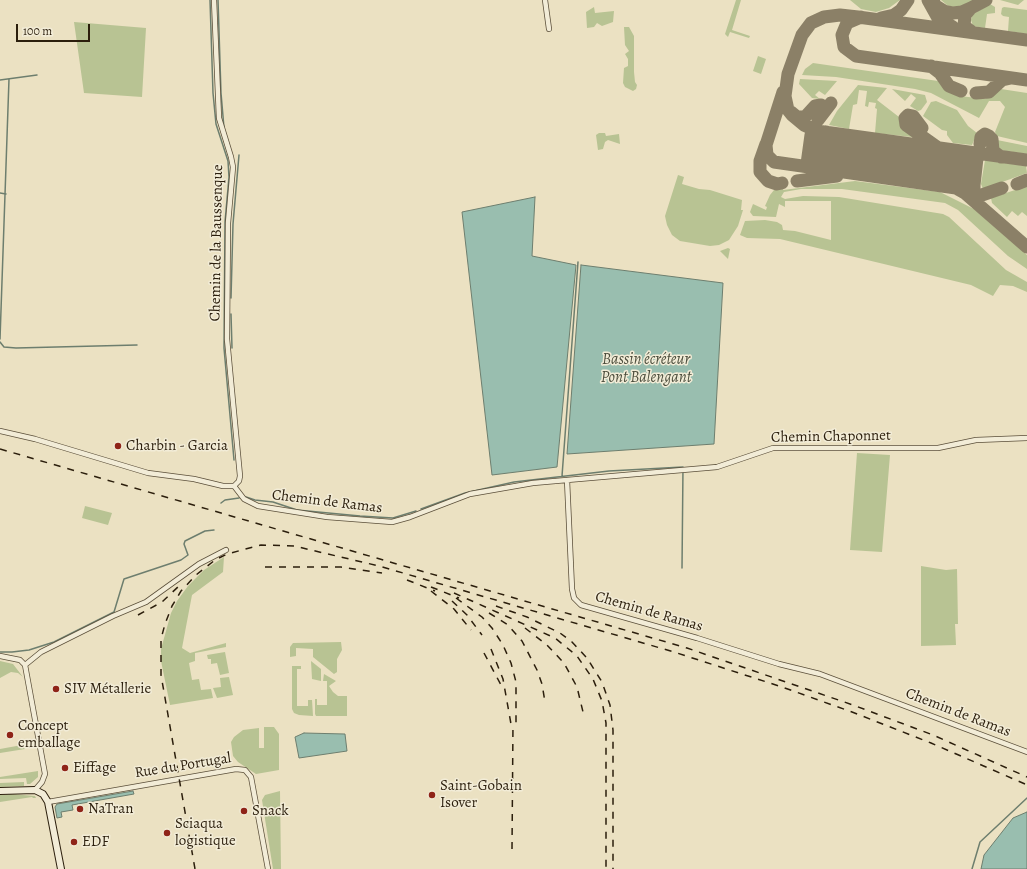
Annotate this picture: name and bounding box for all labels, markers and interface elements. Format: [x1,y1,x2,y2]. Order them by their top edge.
scale bar [18,16,92,42]
text: 100 m [23,23,52,39]
street label: Chemin de la Baussenque [207,164,227,322]
water label: Bassin écréteur Pont Balengant [601,350,691,388]
street label: Chemin Chaponnet [771,427,891,447]
place label: Charbin - Garcia [126,437,228,455]
marker: Charbin - Garcia [113,441,123,451]
street label: Chemin de Ramas [271,486,383,518]
street label: Chemin de Ramas [593,588,705,636]
place label: SIV Métallerie [64,680,151,698]
marker: SIV Métallerie [51,684,61,694]
street label: Chemin de Ramas [903,685,1013,741]
place label: Concept emballage [18,717,80,752]
marker: Concept emballage [5,730,15,740]
street label: Rue du Portugal [133,749,233,783]
place label: Eiffage [73,759,116,777]
marker: Eiffage [60,763,70,773]
place label: Saint-Gobain Isover [440,777,522,812]
marker: Saint-Gobain Isover [427,790,437,800]
place label: NaTran [88,800,133,818]
place label: Snack [252,802,289,820]
marker: NaTran [75,804,85,814]
marker: Snack [239,806,249,816]
place label: Sciaqua logistique [175,815,236,850]
marker: Sciaqua logistique [162,828,172,838]
place label: EDF [82,833,109,851]
marker: EDF [69,837,79,847]

